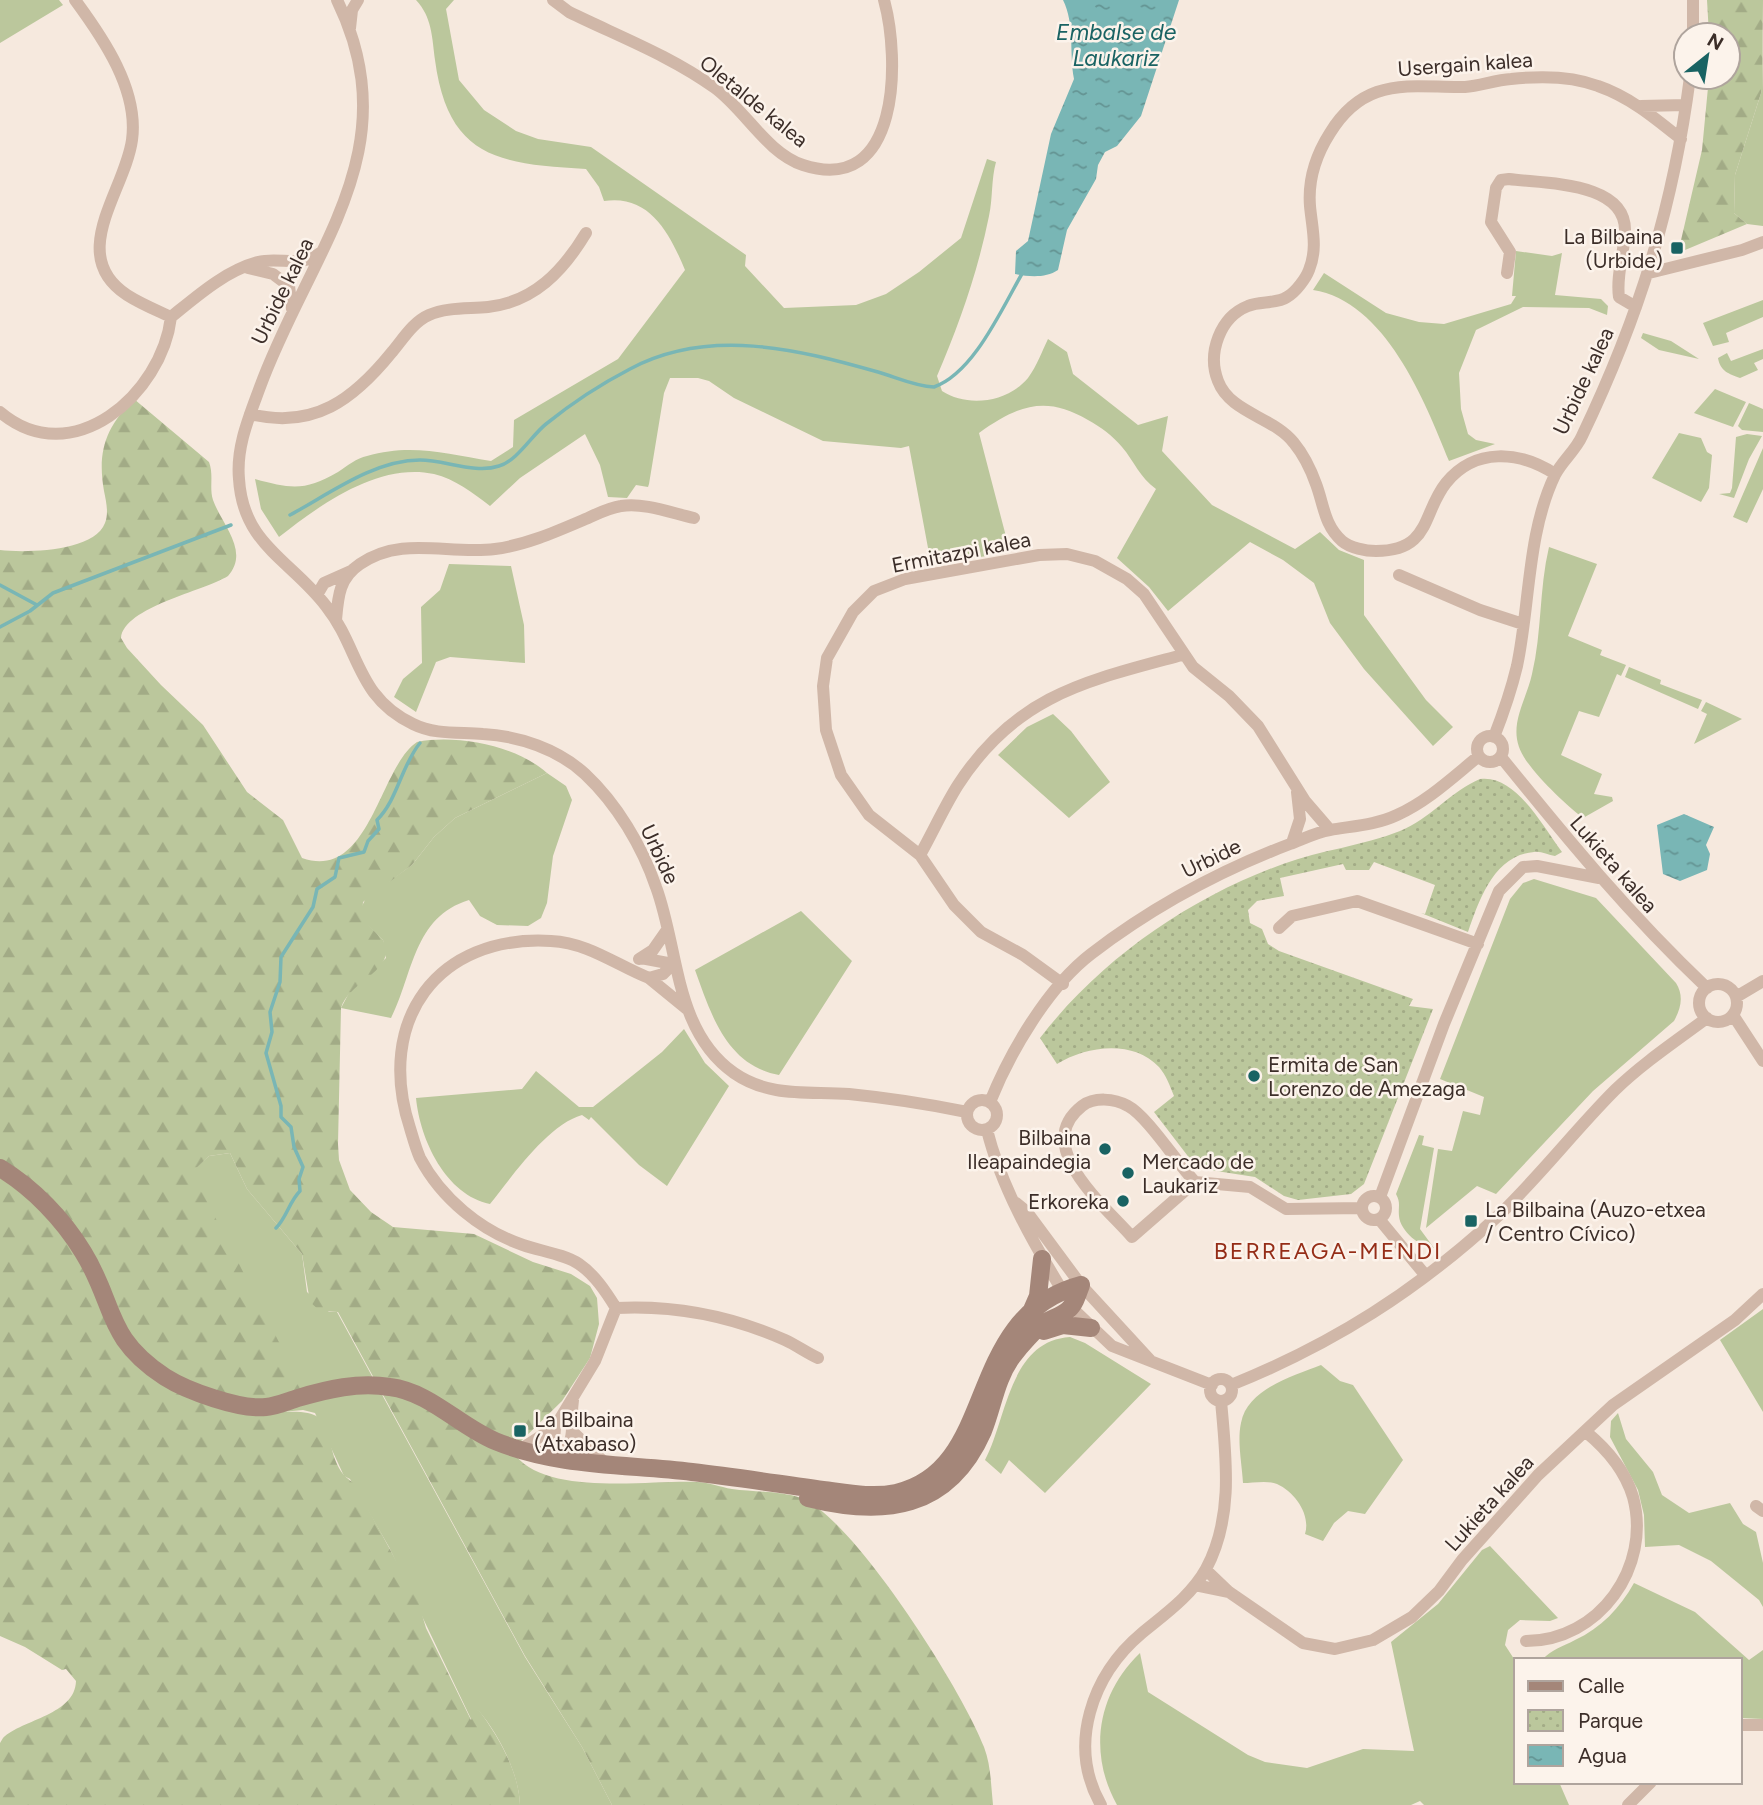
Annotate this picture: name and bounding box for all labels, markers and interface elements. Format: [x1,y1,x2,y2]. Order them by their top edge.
water label: Embalse de Laukariz [1056,18,1177,72]
north arrow [1672,21,1742,91]
text: N [1703,28,1727,55]
street label: Usergain kalea [1397,47,1533,81]
street label: Oletalde kalea [695,50,813,152]
place label: La Bilbaina (Urbide) [1564,224,1663,273]
street label: Urbide kalea [245,234,319,348]
marker: La Bilbaina (Urbide) [1669,240,1685,256]
street label: Urbide kalea [1547,323,1619,439]
street label: Ermitazpi kalea [889,526,1033,578]
street label: Lukieta kalea [1565,810,1663,918]
street label: Urbide [635,820,685,888]
street label: Urbide [1177,833,1245,883]
place label: Ermita de San Lorenzo de Amezaga [1268,1052,1466,1101]
marker: Ermita de San Lorenzo de Amezaga [1246,1068,1262,1084]
place label: Bilbaina Ileapaindegia [967,1125,1091,1174]
marker: Bilbaina Ileapaindegia [1097,1141,1113,1157]
place label: Mercado de Laukariz [1142,1149,1254,1198]
marker: Mercado de Laukariz [1120,1165,1136,1181]
place label: Erkoreka [1028,1189,1109,1214]
marker: Erkoreka [1115,1193,1131,1209]
place label: La Bilbaina (Auzo-etxea / Centro Cívico) [1485,1197,1706,1246]
marker: La Bilbaina (Auzo-etxea / Centro Cívico) [1463,1213,1479,1229]
district label: BERREAGA-MENDI [1214,1237,1442,1265]
place label: La Bilbaina (Atxabaso) [534,1407,636,1456]
marker: La Bilbaina (Atxabaso) [512,1423,528,1439]
street label: Lukieta kalea [1439,1450,1539,1556]
legend [1514,1658,1742,1784]
text: Calle [1578,1673,1625,1698]
text: Parque [1578,1708,1643,1733]
text: Agua [1578,1743,1627,1768]

